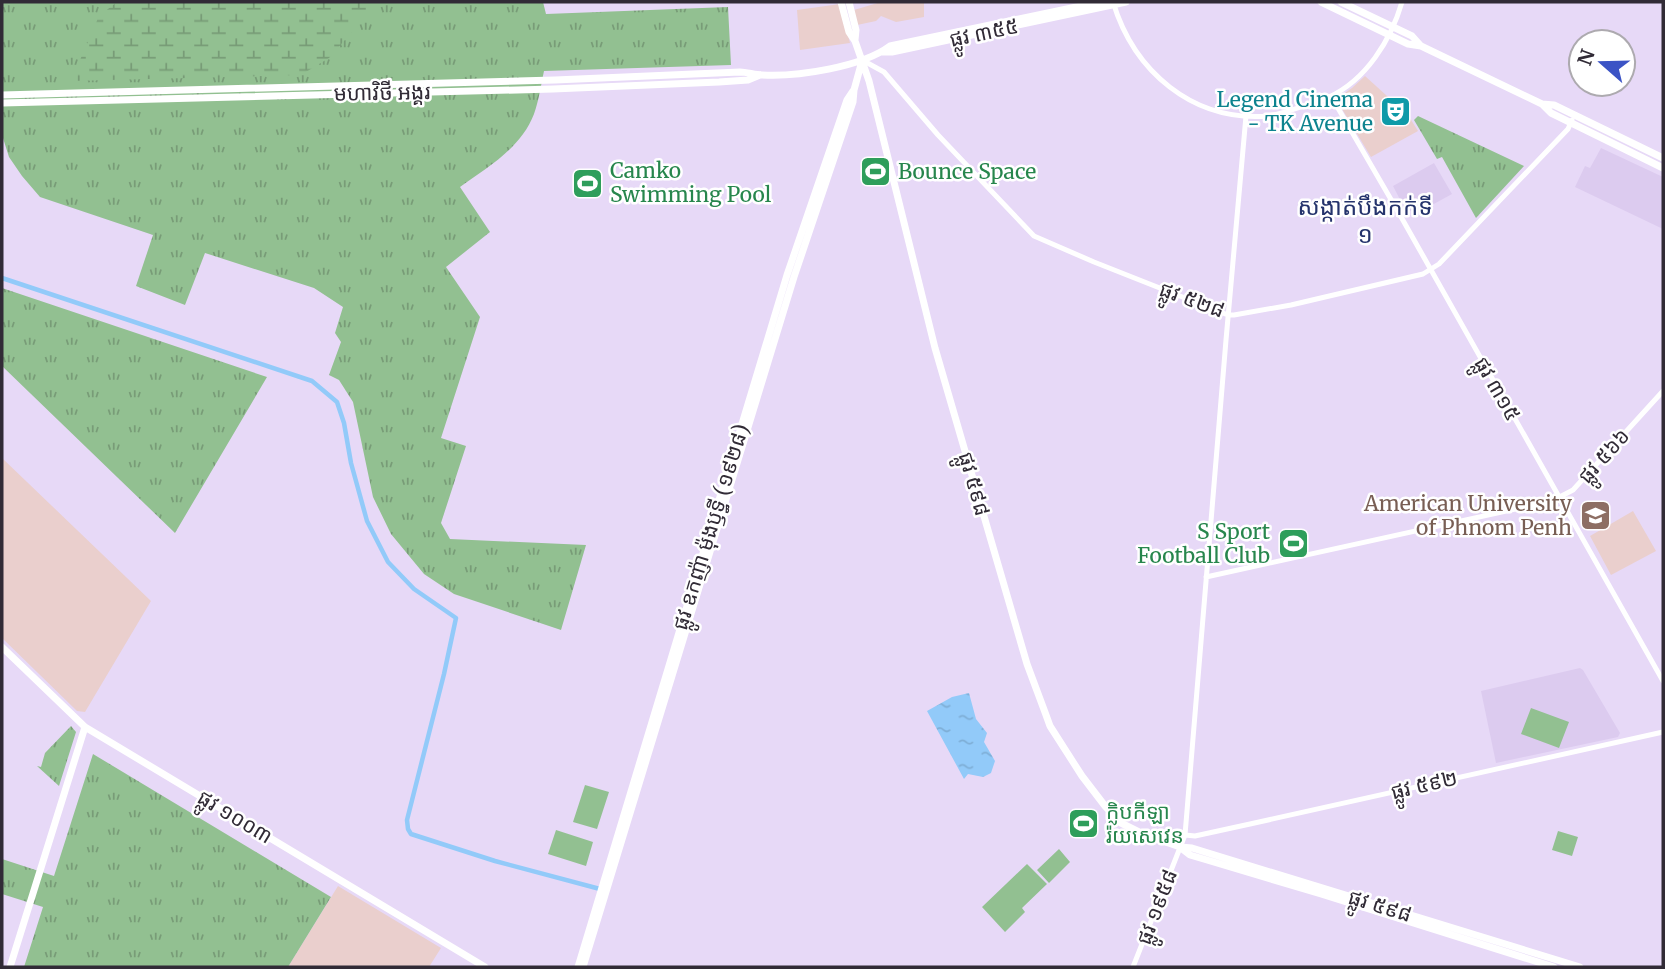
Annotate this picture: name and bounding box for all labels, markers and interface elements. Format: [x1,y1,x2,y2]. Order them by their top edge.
street label: ផ្លូវ ៣៥៥ [947,12,1022,59]
north arrow [1567,28,1637,98]
text: N [1572,46,1600,68]
street label: មហាវិថី អង្គរ [333,78,431,107]
place label: Legend Cinema - TK Avenue [1216,86,1373,137]
theatre icon: Legend Cinema - TK Avenue [1379,95,1413,129]
sports icon: Bounce Space [858,155,892,189]
place label: Camko Swimming Pool [610,157,772,208]
place label: Bounce Space [898,158,1036,185]
sports icon: Camko Swimming Pool [570,166,604,200]
district label: សង្កាត់បឹងកក់ទី ១ [1297,191,1433,250]
street label: ផ្លូវ ៥២៨ [1154,275,1229,330]
street label: ផ្លូវ ៣១៥ [1463,352,1527,429]
street label: ផ្លូវ ឧកញ៉ា ម៉ុងឫទ្ធី (១៩២៨) [666,420,761,635]
street label: ផ្លូវ ៥៦៦ [1572,422,1640,493]
street label: ផ្លូវ ៥៩៨ [947,449,996,521]
place label: American University of Phnom Penh [1363,490,1573,541]
school or university icon: American University of Phnom Penh [1578,499,1612,533]
place label: S Sport Football Club [1137,518,1270,569]
sports icon: S Sport Football Club [1276,527,1310,561]
street label: ផ្លូវ ៥៩២ [1388,764,1461,811]
street label: ផ្លូវ ១០០៣ [189,784,278,855]
place label: ក្លិបកីឡា រ៉យសេវេន [1106,798,1184,849]
sports icon: ក្លិបកីឡា រ៉យសេវេន [1066,807,1100,841]
street label: ផ្លូវ ១៩៥៨ [1130,865,1189,951]
street label: ផ្លូវ ៥៩៨ [1343,883,1415,934]

